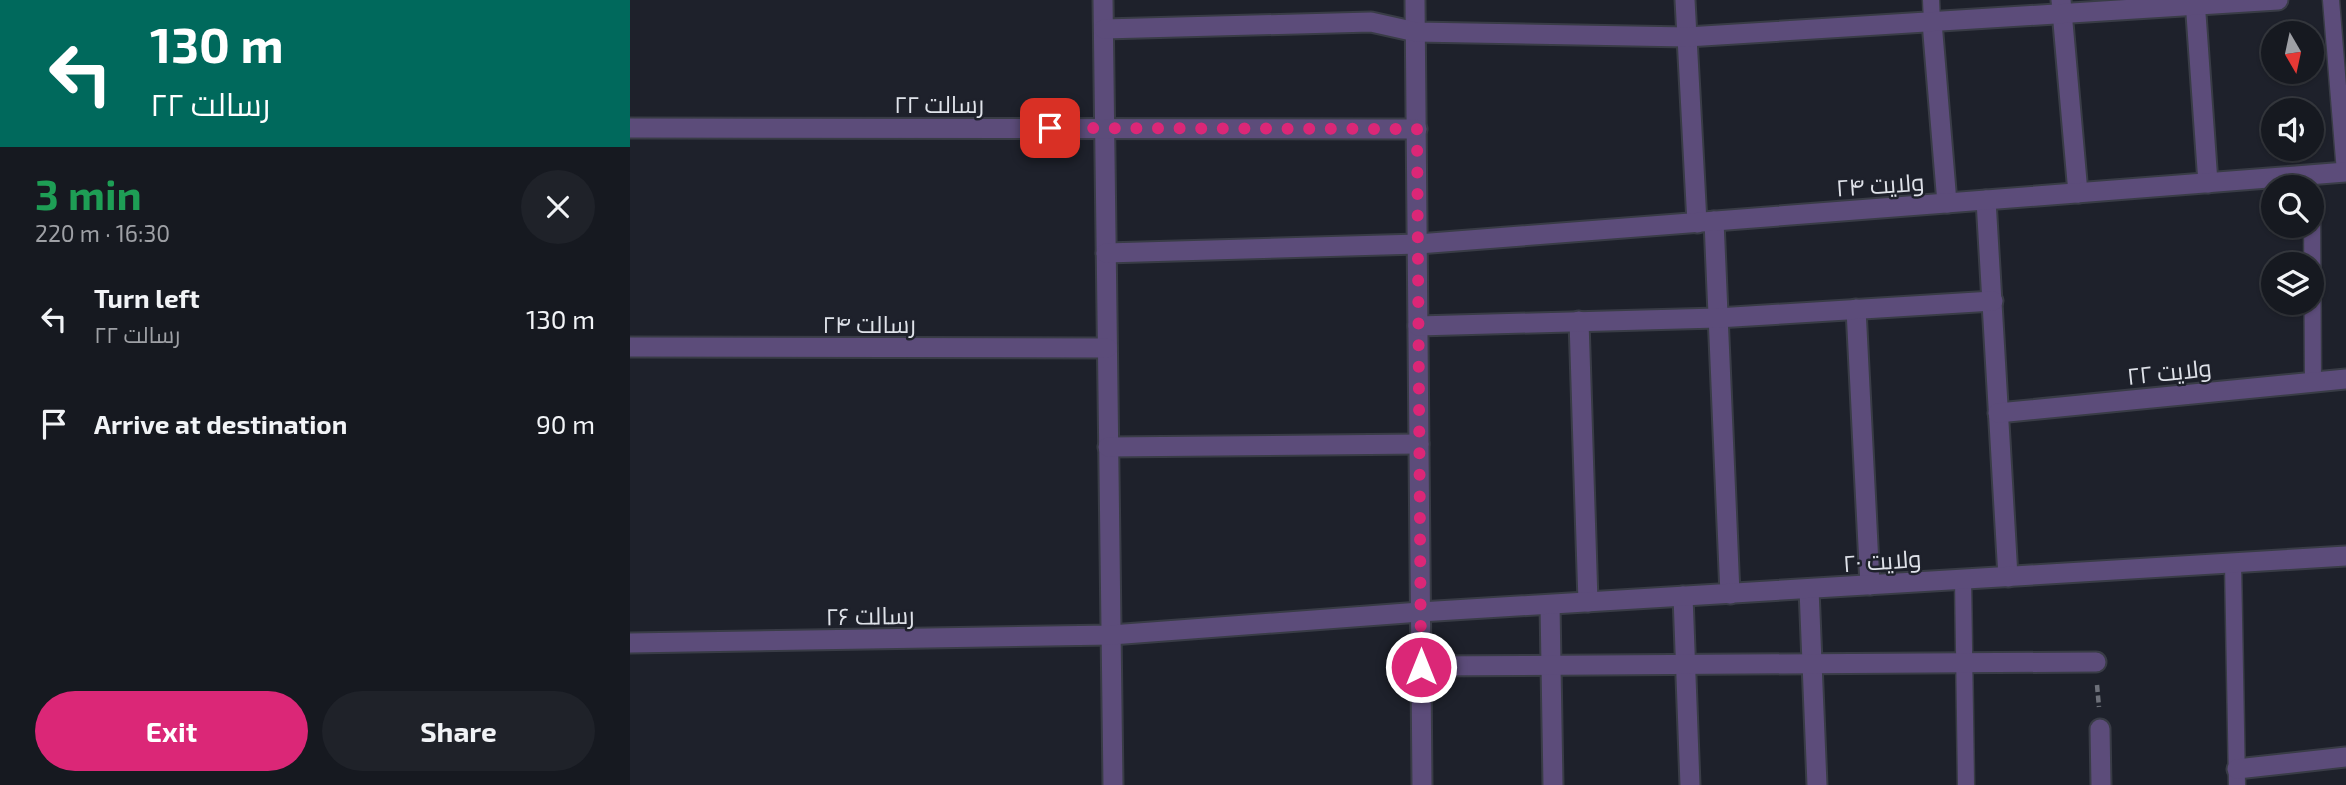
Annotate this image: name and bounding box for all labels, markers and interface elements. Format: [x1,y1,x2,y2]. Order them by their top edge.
text: 130 m [150,14,284,73]
north arrow [2261,21,2324,84]
map controls [2261,21,2324,315]
icon: left [35,28,126,119]
text: رسالت ۲۲ [150,84,270,122]
street label: رسالت ۲۲ [894,89,984,118]
pin [1020,98,1080,158]
button: sound [2261,98,2324,161]
icon: arrive [1031,109,1069,147]
street label: ولایت ۲۴ [1835,166,1925,202]
text: 3 min [35,168,142,218]
button: close [521,170,595,244]
button: search [2261,175,2324,238]
text: 220 m · 16:30 [35,219,170,247]
button: layers [2261,252,2324,315]
text: Turn left [94,282,200,313]
icon: left [35,300,73,338]
text: 130 m [526,303,595,334]
street label: رسالت ۲۴ [822,309,916,338]
text: رسالت ۲۲ [94,320,180,348]
street label: ولایت ۲۲ [2125,352,2213,390]
icon: arrive [35,405,73,443]
text: Arrive at destination [94,408,347,439]
text: 90 m [536,408,595,439]
street label: ولایت ۲۰ [1842,543,1922,577]
street label: رسالت ۲۶ [825,600,915,630]
position arrow [1384,630,1458,704]
button: Exit [35,691,308,771]
button: Share [322,691,595,771]

